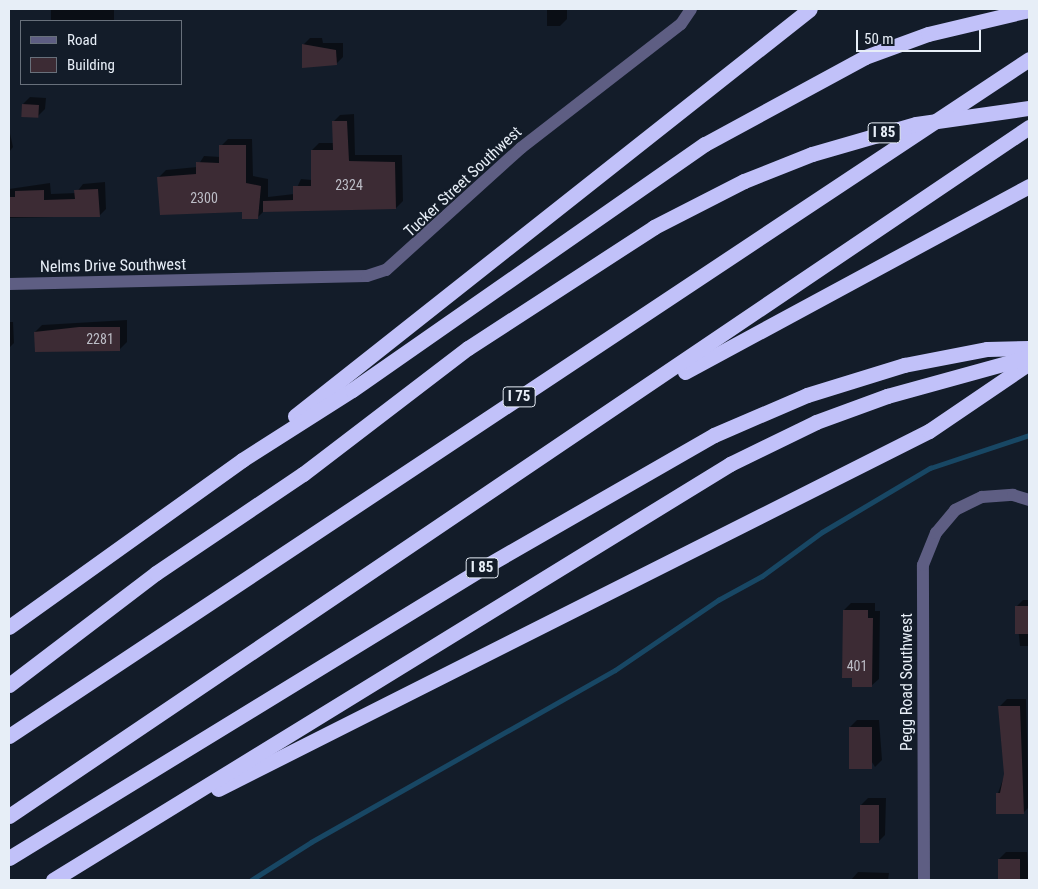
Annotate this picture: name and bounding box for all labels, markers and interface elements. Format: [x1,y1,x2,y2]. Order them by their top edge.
legend [20,20,182,85]
scale bar [858,20,983,52]
text: 50 m [864,30,894,48]
text: Road [67,31,97,49]
text: Building [67,56,115,74]
road number: I 85 [866,120,902,146]
street label: Tucker Street Southwest [400,123,526,241]
house number: 2324 [335,177,363,193]
house number: 2300 [190,190,218,206]
street label: Nelms Drive Southwest [40,255,186,277]
house number: 2281 [86,331,114,347]
road number: I 75 [502,384,536,410]
road number: I 85 [464,556,500,580]
street label: Pegg Road Southwest [897,613,917,751]
house number: 401 [847,658,867,674]

